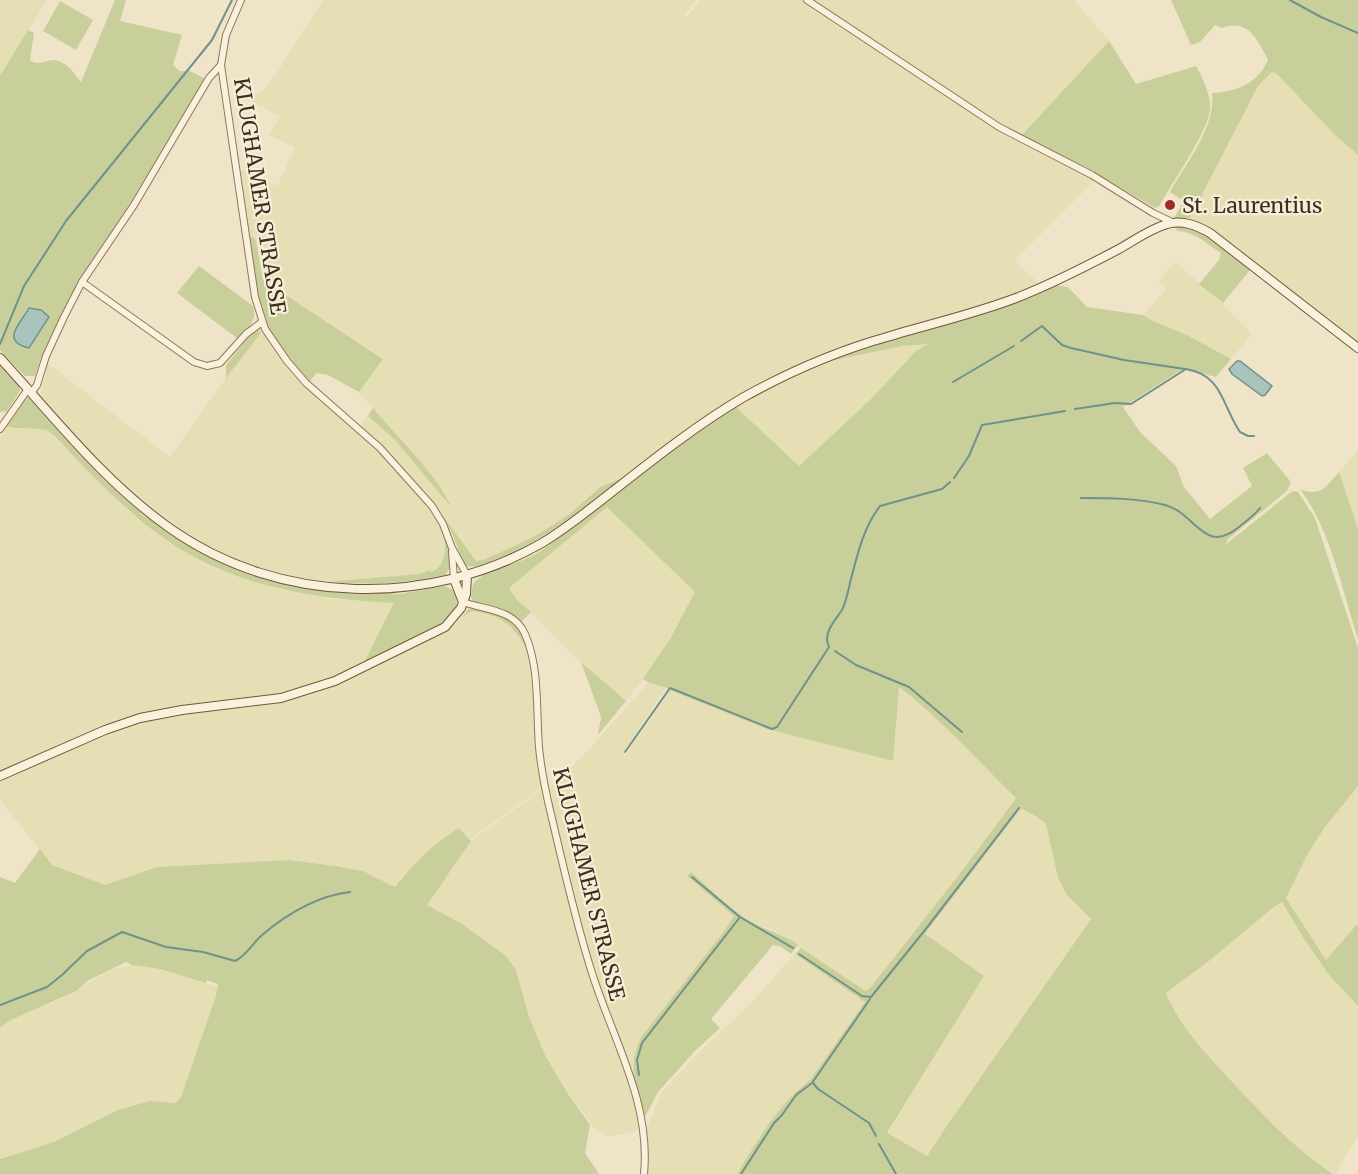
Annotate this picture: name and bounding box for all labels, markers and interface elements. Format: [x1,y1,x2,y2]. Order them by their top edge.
street label: KLUGHAMER STRASSE [228,76,292,317]
place label: St. Laurentius [1182,192,1322,219]
marker: St. Laurentius [1163,198,1177,212]
street label: KLUGHAMER STRASSE [547,765,631,1004]

